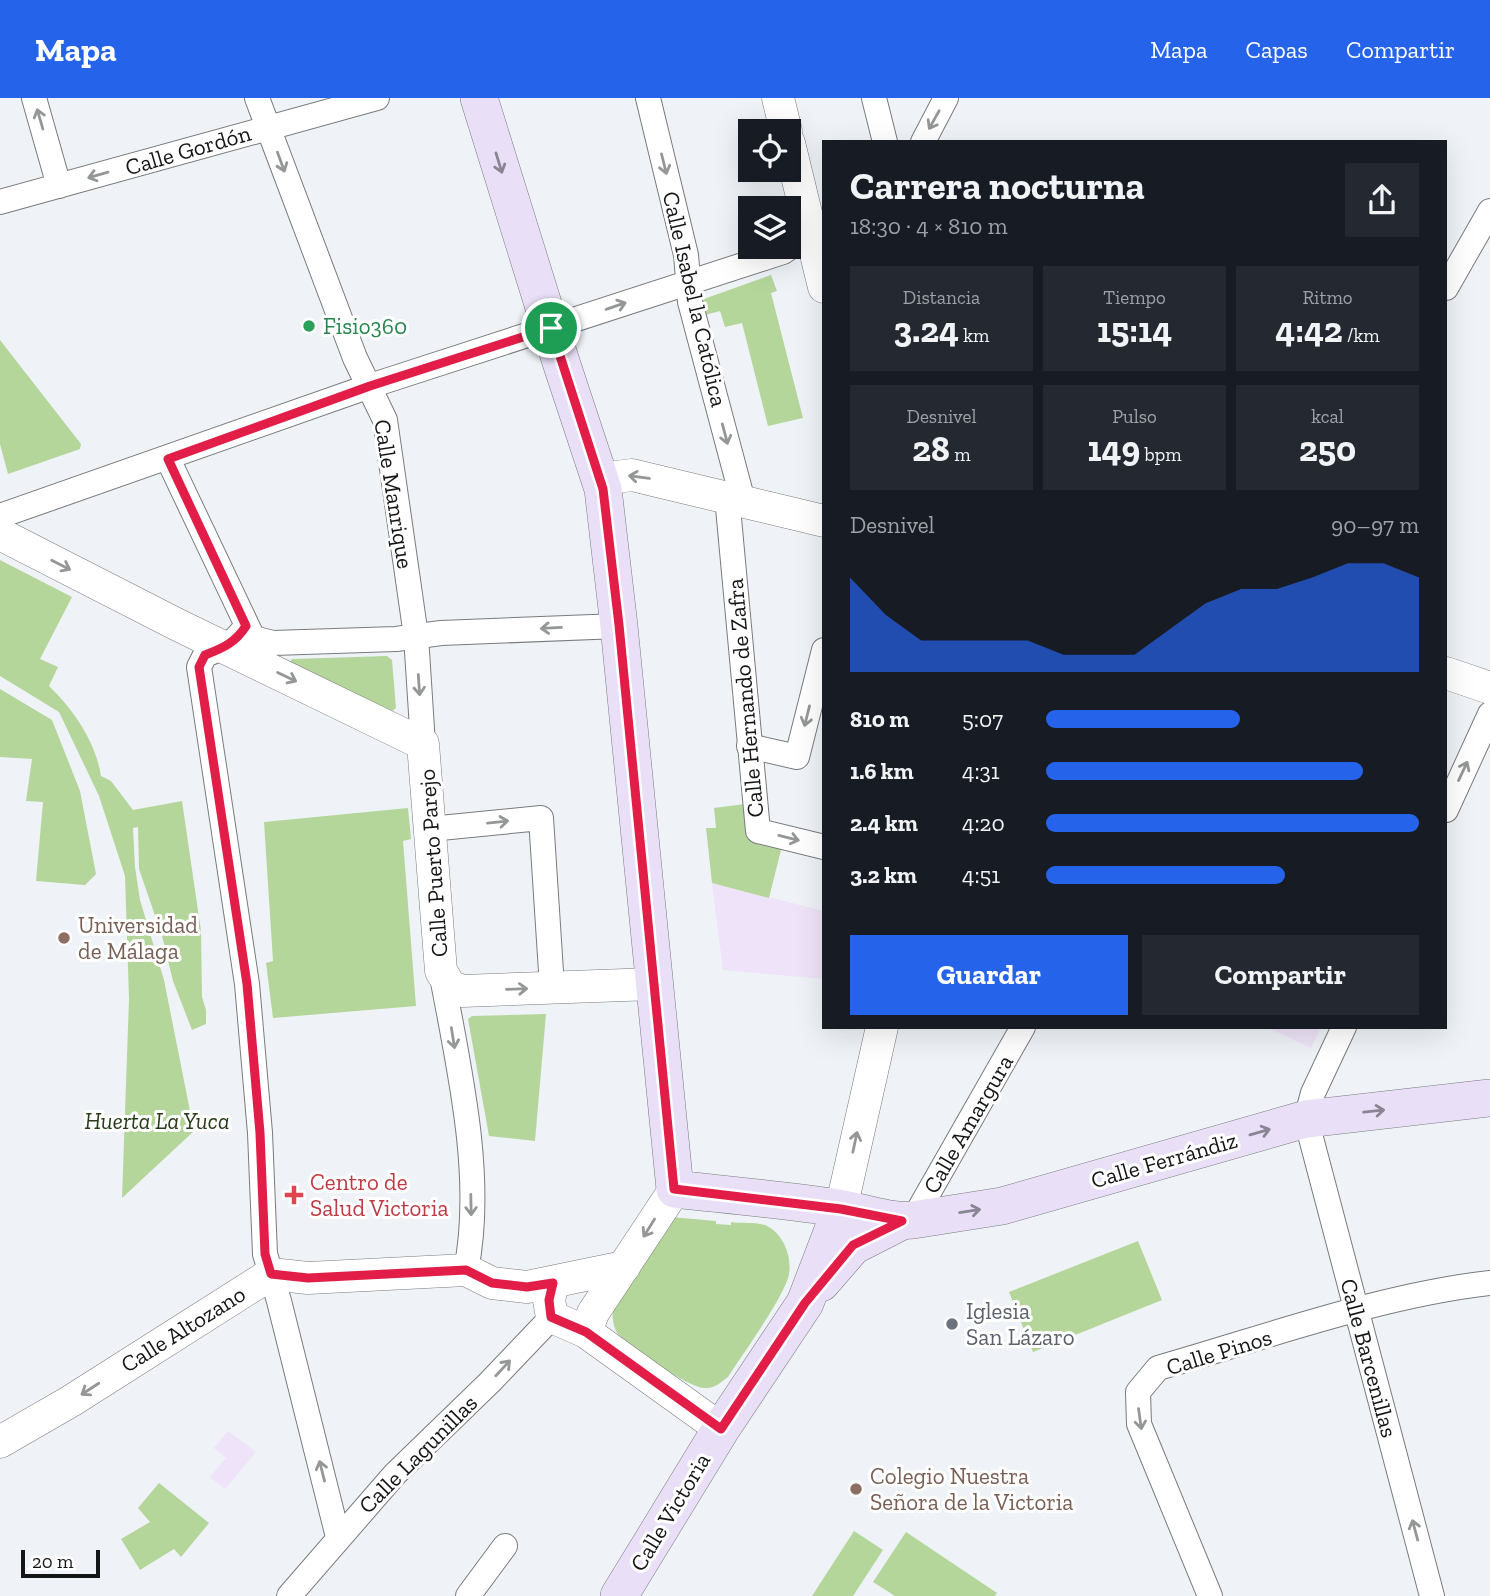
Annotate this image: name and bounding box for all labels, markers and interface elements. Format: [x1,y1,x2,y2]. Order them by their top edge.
text: Mapa [35,30,117,69]
text: Mapa [1150,35,1207,64]
text: Capas [1245,35,1308,64]
text: Compartir [1346,35,1455,64]
one-way arrow [32,108,45,130]
one-way arrow [927,109,941,130]
street label: Calle Gordón [122,119,254,181]
map controls [738,119,801,259]
button: locate [738,119,801,182]
one-way arrow [276,150,288,172]
one-way arrow [493,152,506,174]
one-way arrow [658,152,671,175]
text: Carrera nocturna [850,163,1145,209]
button: share [1345,163,1419,237]
one-way arrow [88,169,110,182]
street label: Calle Isabel la Católica [657,189,733,409]
button: layers [738,196,801,259]
text: 18:30 · 4 × 810 m [850,212,1008,240]
text: Distancia [903,286,980,309]
text: Tiempo [1103,286,1166,309]
text: Ritmo [1302,286,1353,309]
pin [521,298,581,358]
one-way arrow [605,299,627,312]
icon: arrive [532,309,570,347]
text: 3.24 [894,309,959,351]
text: 15:14 [1097,309,1172,351]
text: 4:42 [1275,309,1343,351]
place label: Fisio360 [323,312,407,340]
marker: Fisio360 [301,318,317,334]
text: km [959,324,989,347]
text: /km [1343,324,1380,347]
text: Desnivel [907,405,976,428]
text: Pulso [1112,405,1157,428]
text: kcal [1311,405,1344,428]
street label: Calle Manrique [368,417,420,571]
one-way arrow [719,422,732,444]
text: 28 [912,428,950,470]
text: 149 [1087,428,1140,470]
text: 250 [1299,428,1356,470]
text: m [950,443,971,466]
text: bpm [1140,443,1182,466]
one-way arrow [628,471,651,484]
text: Desnivel [850,511,935,539]
text: 90–97 m [1331,511,1419,539]
one-way arrow [50,559,70,573]
street label: Calle Hernando de Zafra [721,577,769,819]
one-way arrow [539,622,562,635]
one-way arrow [276,671,297,685]
one-way arrow [413,673,426,696]
one-way arrow [800,704,813,727]
text: 810 m [850,705,909,733]
text: 5:07 [962,705,1003,733]
text: 1.6 km [850,757,914,785]
text: 4:31 [962,757,1000,785]
one-way arrow [1457,761,1471,782]
street label: Calle Puerto Parejo [412,768,454,958]
text: 2.4 km [850,809,918,837]
text: 4:20 [962,809,1005,837]
one-way arrow [486,815,509,828]
one-way arrow [777,832,799,845]
text: 3.2 km [850,861,917,889]
text: 4:51 [962,861,1000,889]
place label: Universidad de Málaga [78,911,198,965]
marker: Universidad de Málaga [56,930,72,946]
button: Guardar [850,935,1128,1015]
button: Compartir [1142,935,1419,1015]
one-way arrow [505,982,528,995]
one-way arrow [447,1026,460,1049]
street label: Calle Amargura [917,1050,1019,1198]
one-way arrow [1362,1105,1385,1118]
park label: Huerta La Yuca [84,1107,230,1135]
one-way arrow [1249,1125,1271,1138]
street label: Calle Ferrándiz [1088,1126,1241,1194]
one-way arrow [849,1131,863,1154]
place label: Centro de Salud Victoria [310,1168,449,1222]
marker: Centro de Salud Victoria [284,1185,304,1205]
one-way arrow [465,1194,478,1217]
one-way arrow [958,1204,981,1217]
one-way arrow [641,1217,655,1237]
street label: Calle Barcenillas [1334,1275,1404,1441]
street label: Calle Altozano [116,1280,250,1378]
place label: Iglesia San Lázaro [966,1297,1075,1351]
marker: Iglesia San Lázaro [944,1316,960,1332]
street label: Calle Pinos [1163,1323,1275,1381]
one-way arrow [495,1359,511,1377]
one-way arrow [80,1383,100,1397]
street label: Calle Lagunillas [353,1389,483,1519]
one-way arrow [1133,1407,1146,1429]
street label: Calle Victoria [624,1448,716,1576]
one-way arrow [315,1460,328,1483]
place label: Colegio Nuestra Señora de la Victoria [870,1462,1073,1516]
marker: Colegio Nuestra Señora de la Victoria [848,1481,864,1497]
one-way arrow [1408,1519,1421,1542]
scale bar [21,1547,100,1579]
text: 20 m [32,1550,73,1573]

